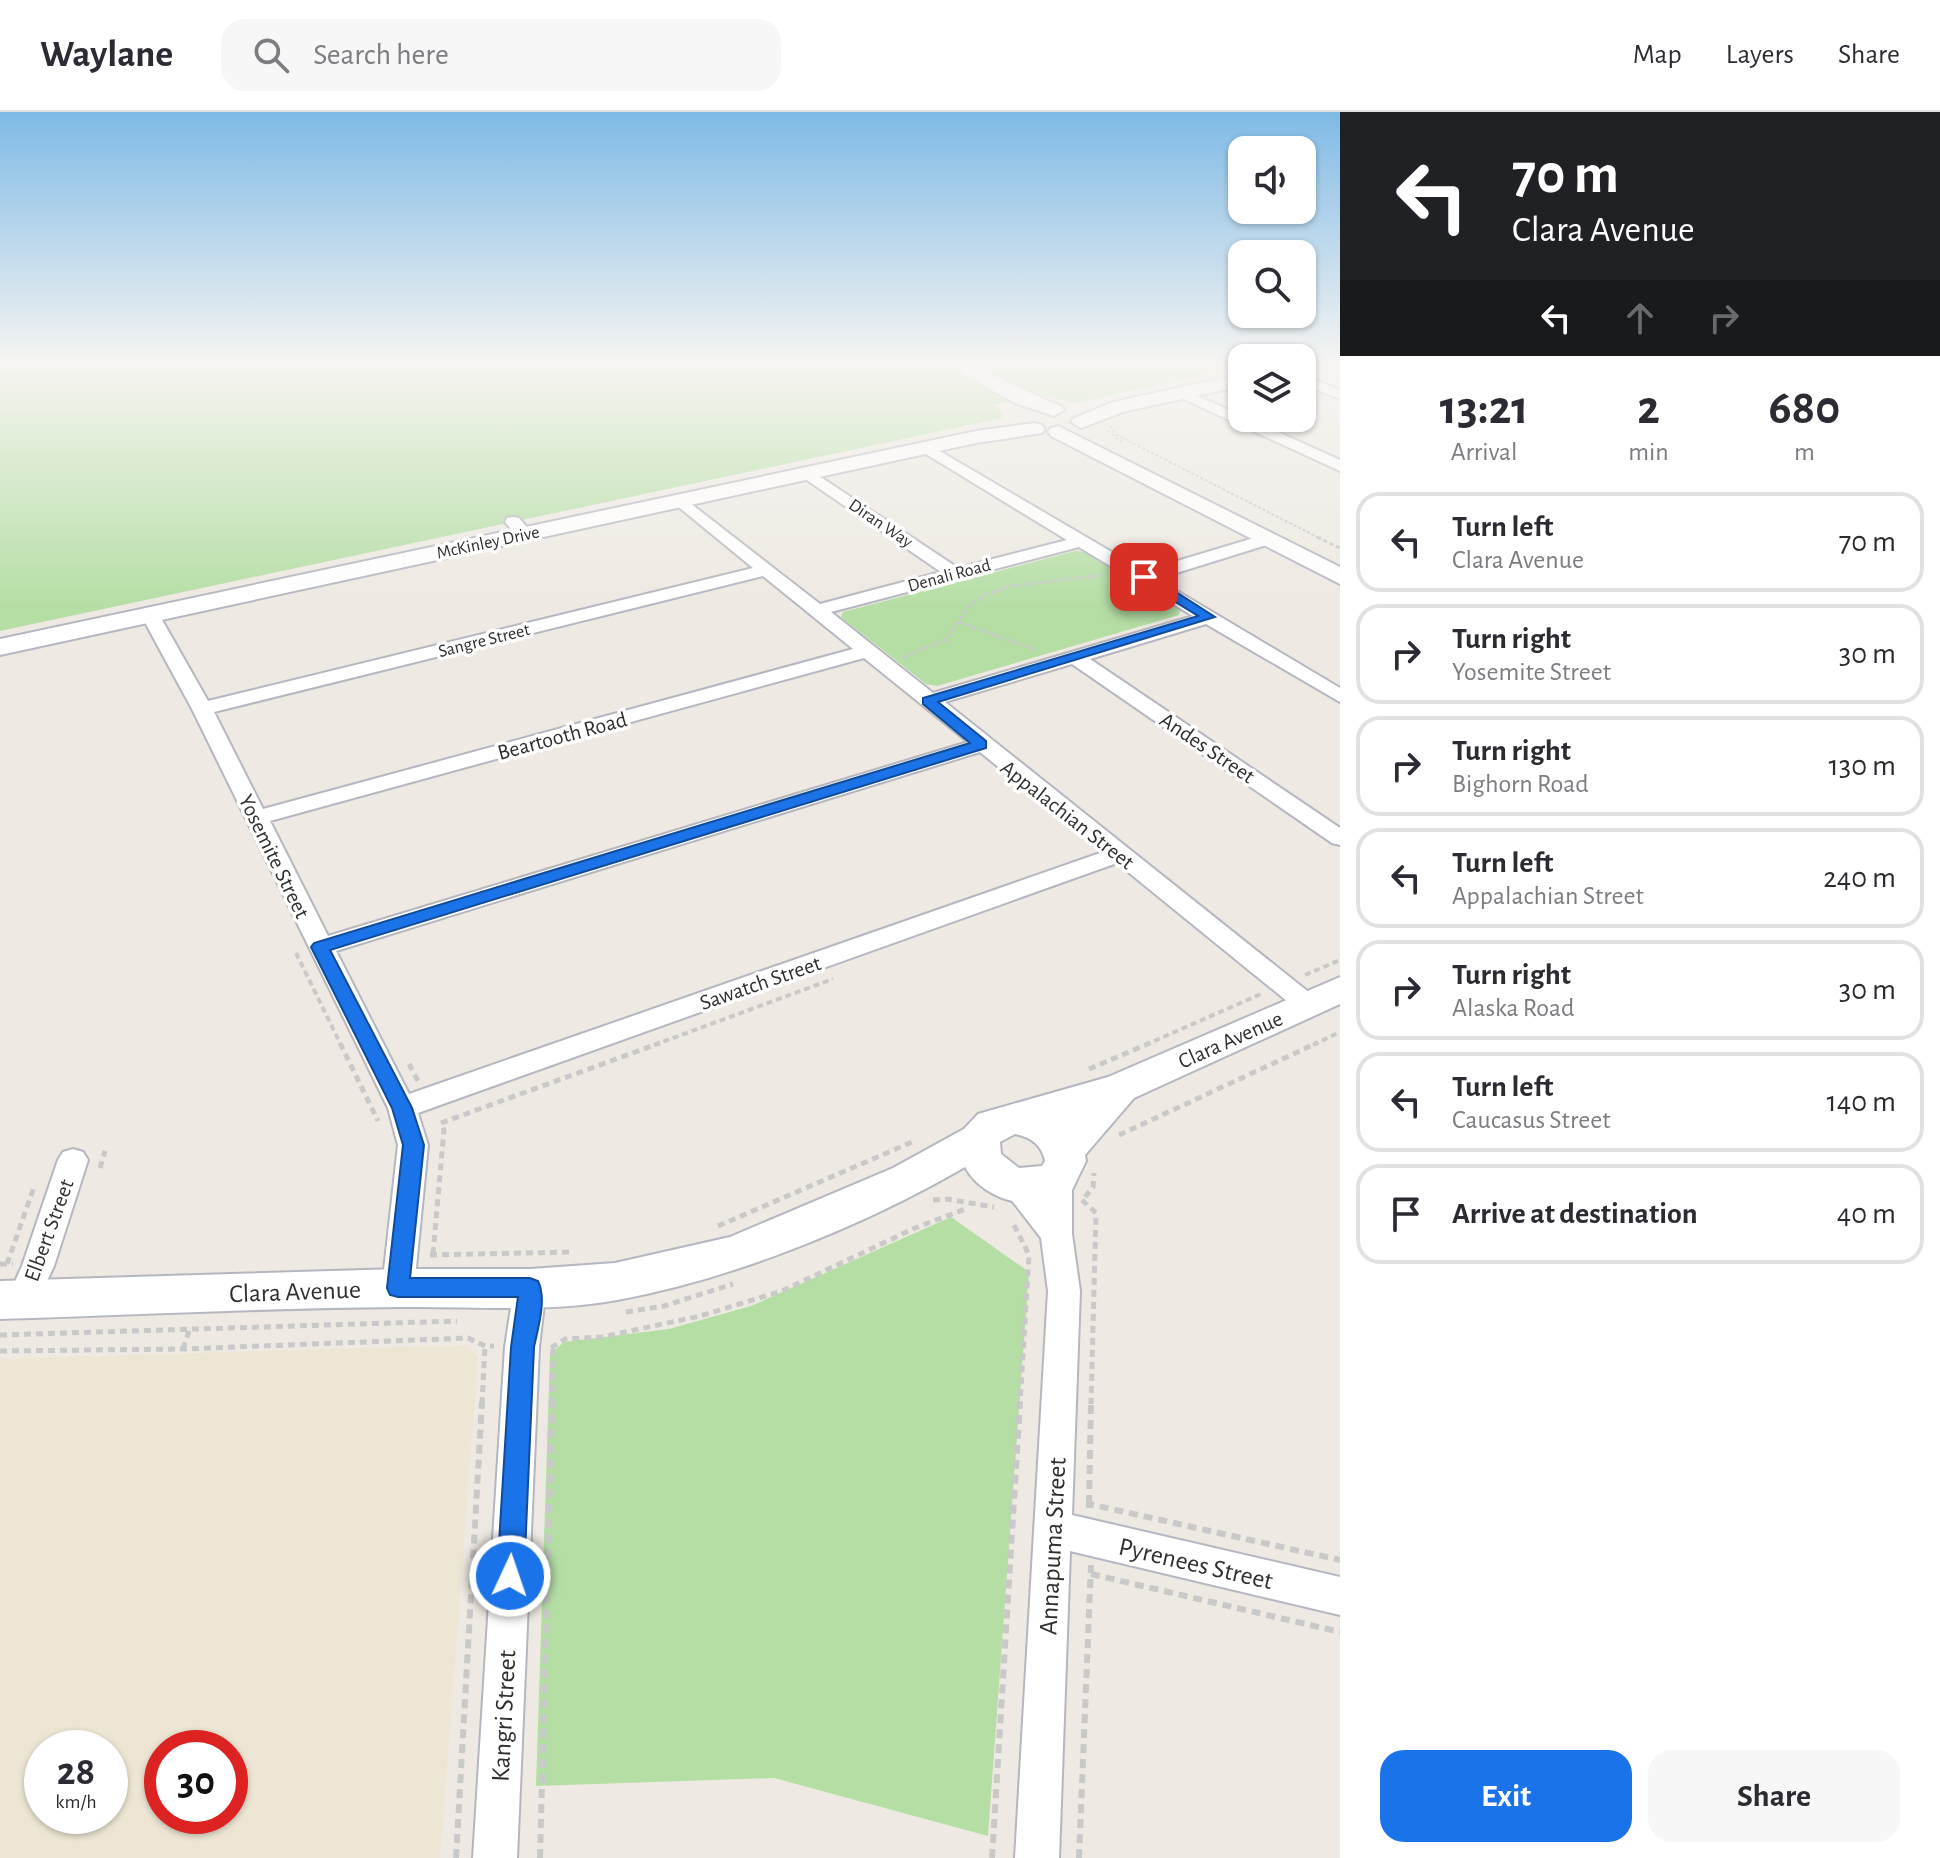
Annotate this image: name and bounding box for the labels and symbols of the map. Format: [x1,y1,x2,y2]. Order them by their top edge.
street label: Diran Way [845,496,916,552]
street label: McKinley Drive [435,523,541,563]
pin [1110,543,1178,611]
street label: Denali Road [906,556,993,596]
street label: Sangre Street [437,621,532,661]
street label: Beartooth Road [495,708,629,764]
street label: Andes Street [1156,708,1259,787]
street label: Appalachian Street [997,756,1138,873]
street label: Yosemite Street [235,791,313,922]
street label: Sawatch Street [697,952,824,1014]
street label: Clara Avenue [1175,1007,1286,1073]
street label: Elbert Street [20,1176,78,1284]
street label: Clara Avenue [229,1277,361,1307]
street label: Annapuma Street [1035,1457,1071,1636]
position arrow [468,1534,552,1618]
street label: Pyrenees Street [1116,1534,1275,1594]
street label: Kangri Street [488,1649,520,1783]
speed limit sign: 30 [144,1730,248,1834]

